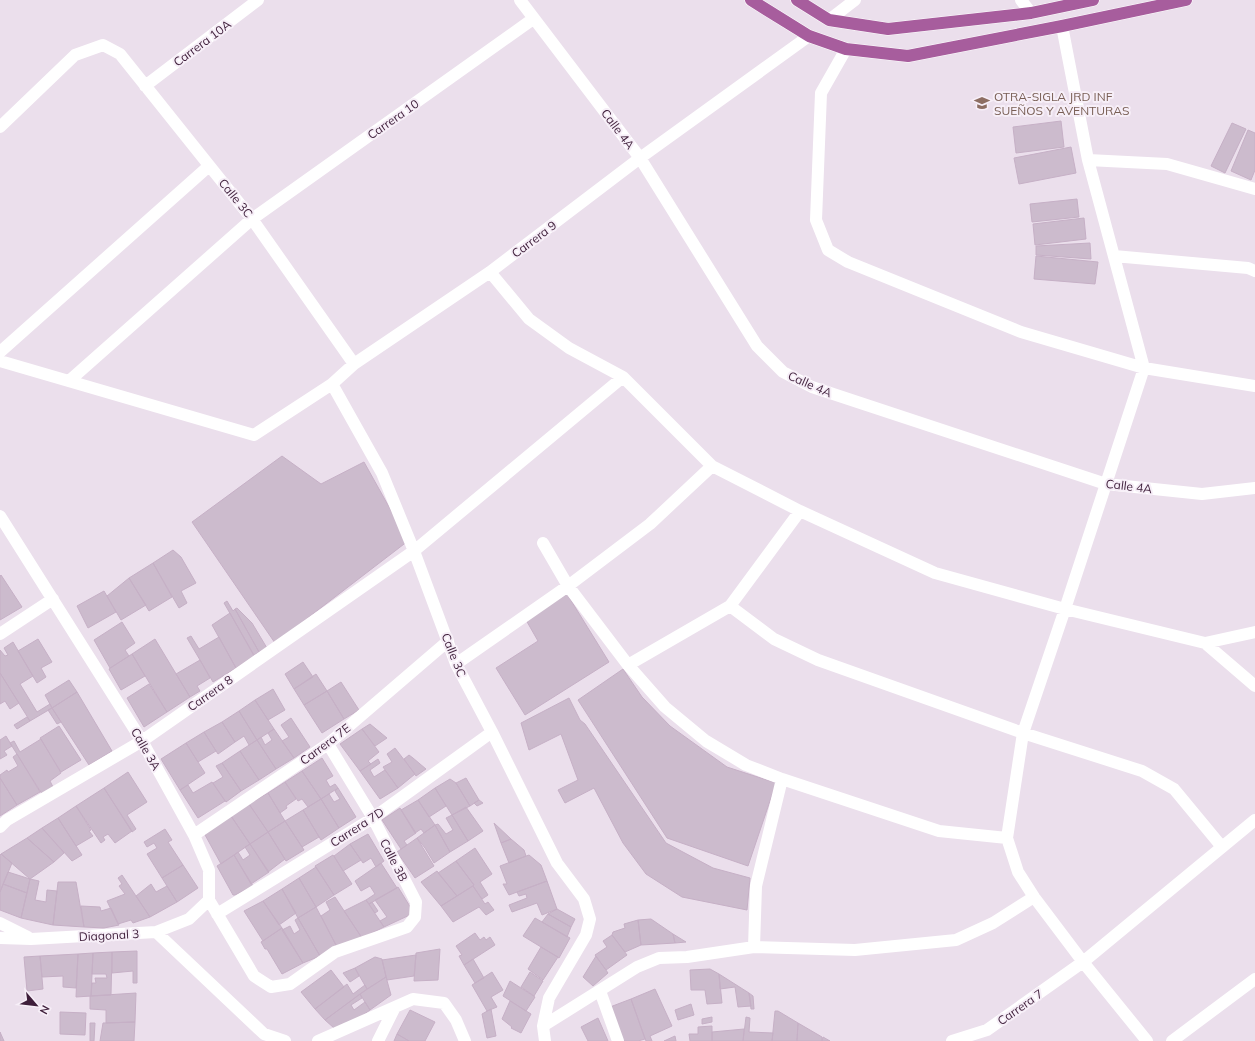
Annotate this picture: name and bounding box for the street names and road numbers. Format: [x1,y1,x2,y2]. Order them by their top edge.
street label: Carrera 10A [170,16,234,70]
street label: Carrera 10 [364,96,422,142]
street label: Calle 4A [598,106,638,152]
street label: Calle 3C [216,175,256,221]
street label: Carrera 9 [509,217,559,261]
street label: Calle 4A [786,368,834,400]
street label: Calle 4A [1105,476,1153,496]
street label: Calle 3C [438,631,470,679]
street label: Carrera 8 [184,672,236,714]
street label: Carrera 7E [297,720,353,768]
street label: Calle 3A [128,725,164,773]
street label: Carrera 7D [327,804,387,850]
street label: Calle 3B [377,836,411,884]
street label: Diagonal 3 [78,926,140,944]
street label: Carrera 7 [994,986,1046,1028]

